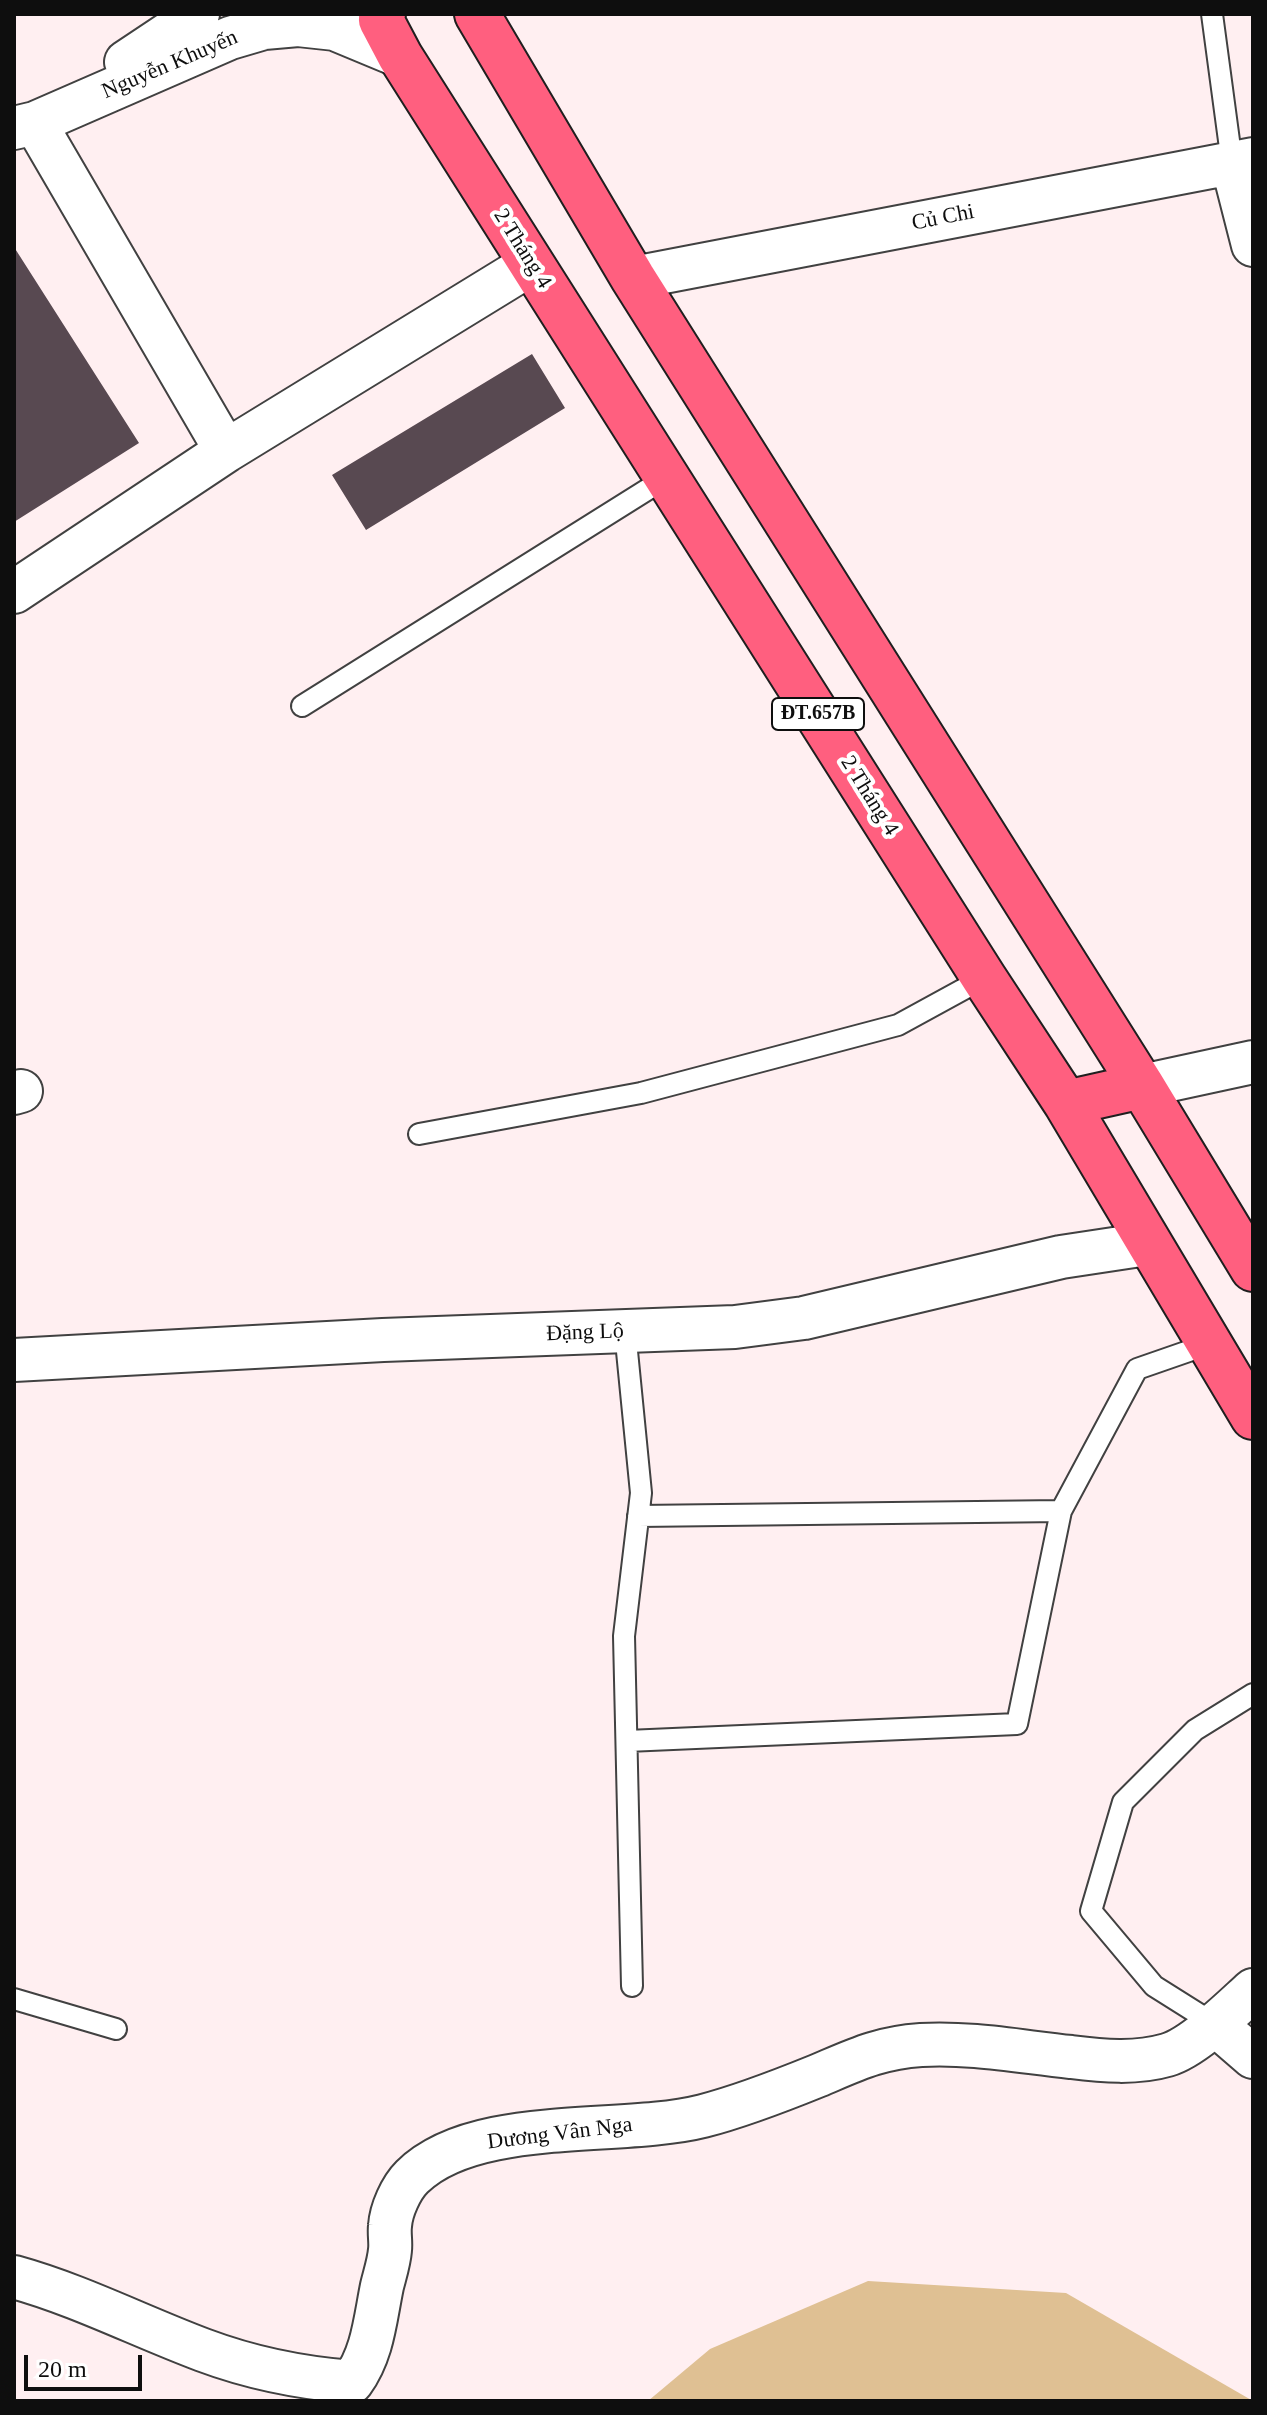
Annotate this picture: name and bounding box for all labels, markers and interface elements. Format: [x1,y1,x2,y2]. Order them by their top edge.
street label: Nguyễn Khuyến [98,25,242,105]
street label: Củ Chi [910,199,976,237]
street label: 2 Tháng 4 [487,204,557,294]
road number: ĐT.657B [772,698,864,730]
street label: 2 Tháng 4 [834,751,904,841]
street label: Đặng Lộ [546,1318,624,1348]
street label: Dương Vân Nga [486,2112,634,2156]
scale bar [28,2339,146,2389]
text: 20 m [38,2356,87,2382]

